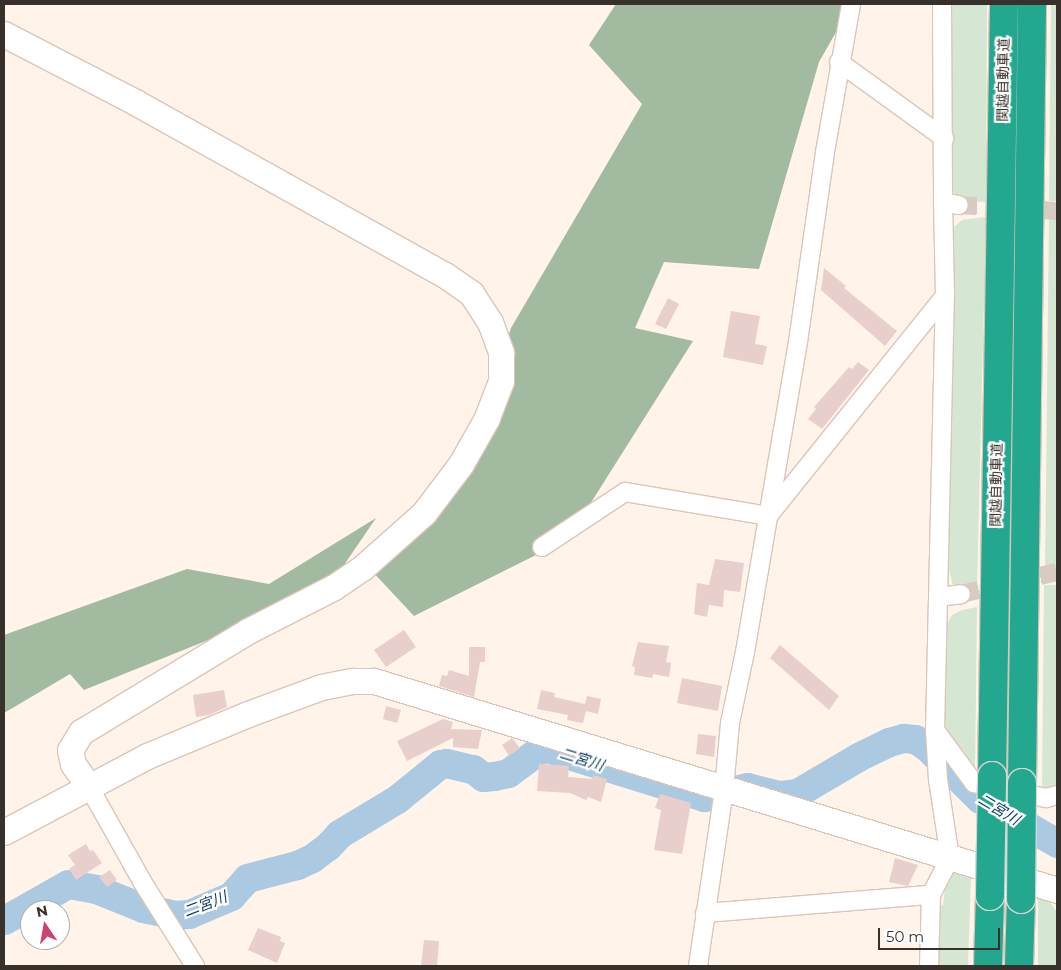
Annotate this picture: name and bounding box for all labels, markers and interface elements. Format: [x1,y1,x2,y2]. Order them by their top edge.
street label: 関越自動車道 [994,38,1012,122]
street label: 関越自動車道 [987,443,1005,527]
water label: 二宮川 [558,744,606,774]
water label: 二宮川 [975,790,1023,828]
water label: 二宮川 [181,888,229,920]
north arrow [20,900,70,950]
text: N [35,901,49,921]
scale bar [881,918,1004,950]
text: 50 m [886,927,924,946]

